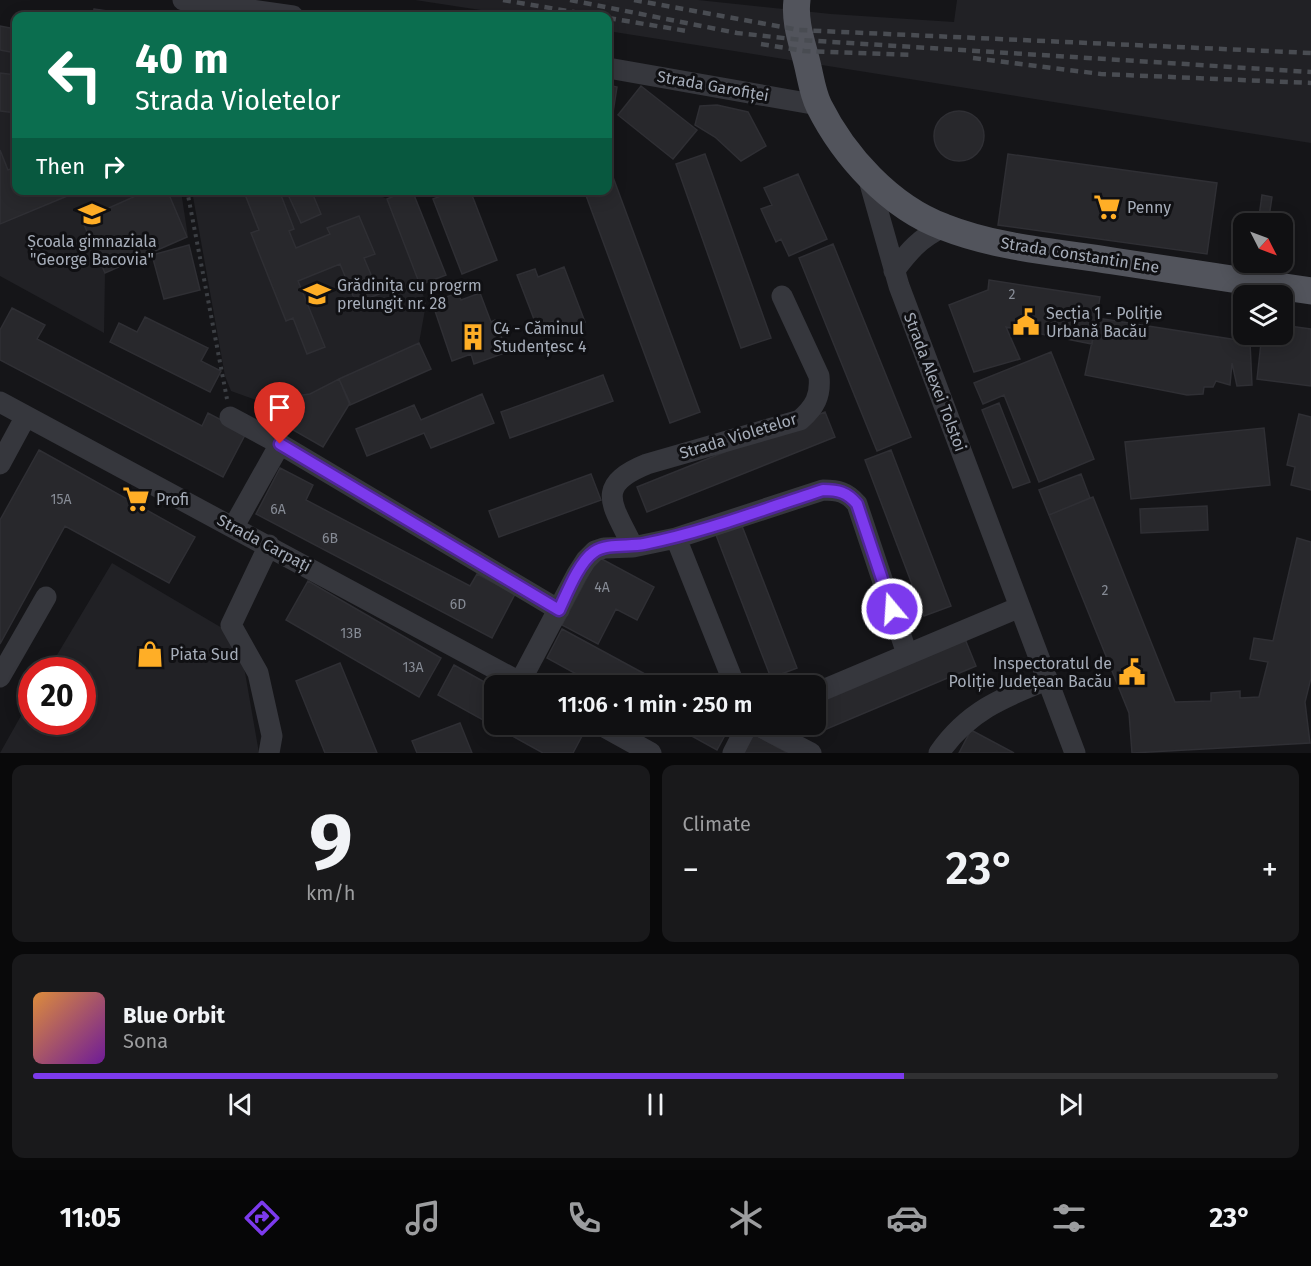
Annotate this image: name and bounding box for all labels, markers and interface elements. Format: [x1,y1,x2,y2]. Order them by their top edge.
text: 40 m [135,34,229,84]
icon: left [36,36,114,114]
street label: Strada Garofiței [655,67,770,106]
text: Strada Violetelor [135,85,341,117]
icon: right [97,150,130,183]
text: Then [36,153,85,180]
supermarket icon: Penny [1092,192,1122,222]
place label: Penny [1127,198,1171,217]
school or university icon: Școala gimnaziala "George Bacovia" [77,199,107,229]
north arrow [1233,213,1293,273]
map controls [1233,213,1293,345]
place label: Școala gimnaziala "George Bacovia" [27,232,157,269]
street label: Strada Constantin Ene [999,233,1161,277]
place label: Grădinița cu progrm prelungit nr. 28 [337,276,482,313]
school or university icon: Grădinița cu progrm prelungit nr. 28 [302,279,332,309]
button: layers [1233,285,1293,345]
house number: 2 [1009,286,1016,303]
place label: Secția 1 - Poliție Urbană Bacău [1046,304,1163,341]
public building icon: Secția 1 - Poliție Urbană Bacău [1011,307,1041,337]
street label: Strada Alexei Tolstoi [900,310,970,454]
place label: C4 - Căminul Studențesc 4 [493,319,587,357]
building icon: C4 - Căminul Studențesc 4 [458,322,488,352]
pin [254,382,305,444]
icon: arrive [263,391,296,424]
street label: Strada Violetelor [677,409,800,463]
supermarket icon: Profi [121,484,151,514]
place label: Profi [156,490,189,509]
house number: 15A [50,491,72,508]
house number: 6A [270,501,286,518]
street label: Strada Carpați [213,510,314,577]
house number: 6B [322,530,338,547]
position arrow [860,577,924,641]
house number: 4A [594,579,610,596]
house number: 2 [1102,582,1109,599]
house number: 6D [450,596,466,613]
house number: 13B [340,625,362,642]
shop icon: Piata Sud [135,639,165,669]
place label: Piata Sud [170,645,239,664]
place label: Inspectoratul de Poliție Județean Bacău [949,654,1112,692]
speed limit sign: 20 [18,657,96,735]
public building icon: Inspectoratul de Poliție Județean Bacău [1117,657,1147,687]
house number: 13A [402,659,424,676]
text: 11:06 · 1 min · 250 m [558,691,752,718]
text: 9 [309,795,353,889]
text: Climate [683,812,751,836]
text: 23° [946,842,1015,896]
text: − [683,850,699,890]
text: + [1262,850,1278,890]
text: km/h [306,881,356,905]
text: Blue Orbit [123,1002,225,1029]
text: Sona [123,1029,168,1053]
icon: previous [224,1088,257,1121]
icon: pause [639,1088,672,1121]
icon: next [1054,1088,1087,1121]
icon: directions [241,1197,283,1239]
icon: music [402,1197,444,1239]
icon: phone [563,1197,605,1239]
icon: climate [725,1197,767,1239]
icon: car [886,1197,928,1239]
icon: filters [1048,1197,1090,1239]
text: 11:05 [60,1202,121,1234]
text: 23° [1209,1202,1251,1234]

